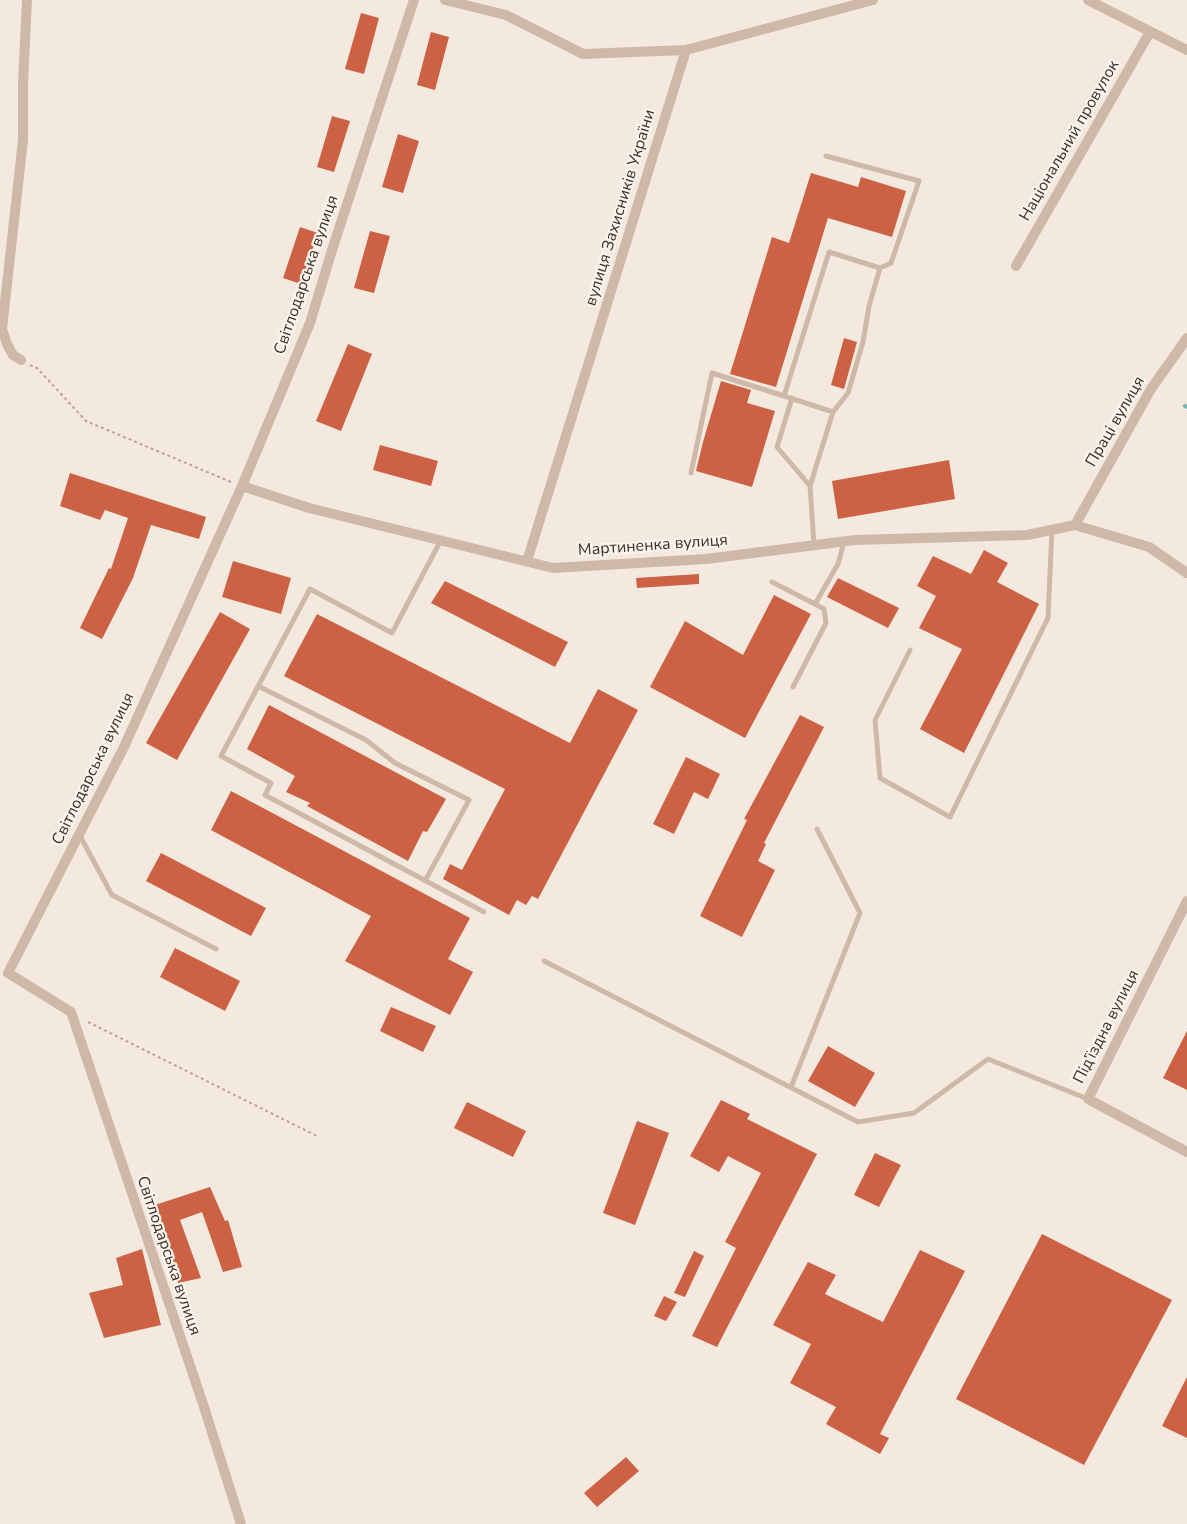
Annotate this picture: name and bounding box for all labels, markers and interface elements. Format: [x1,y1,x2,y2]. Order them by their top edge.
street label: Національний провулок [1016,57,1124,225]
street label: вулиця Захисників України [582,107,660,309]
street label: Світлодарська вулиця [271,193,343,357]
street label: Праці вулиця [1082,373,1150,471]
street label: Мартиненка вулиця [577,531,729,561]
street label: Світлодарська вулиця [49,690,139,848]
street label: Під’їздна вулиця [1070,967,1144,1087]
street label: Світлодарська вулиця [132,1174,204,1338]

